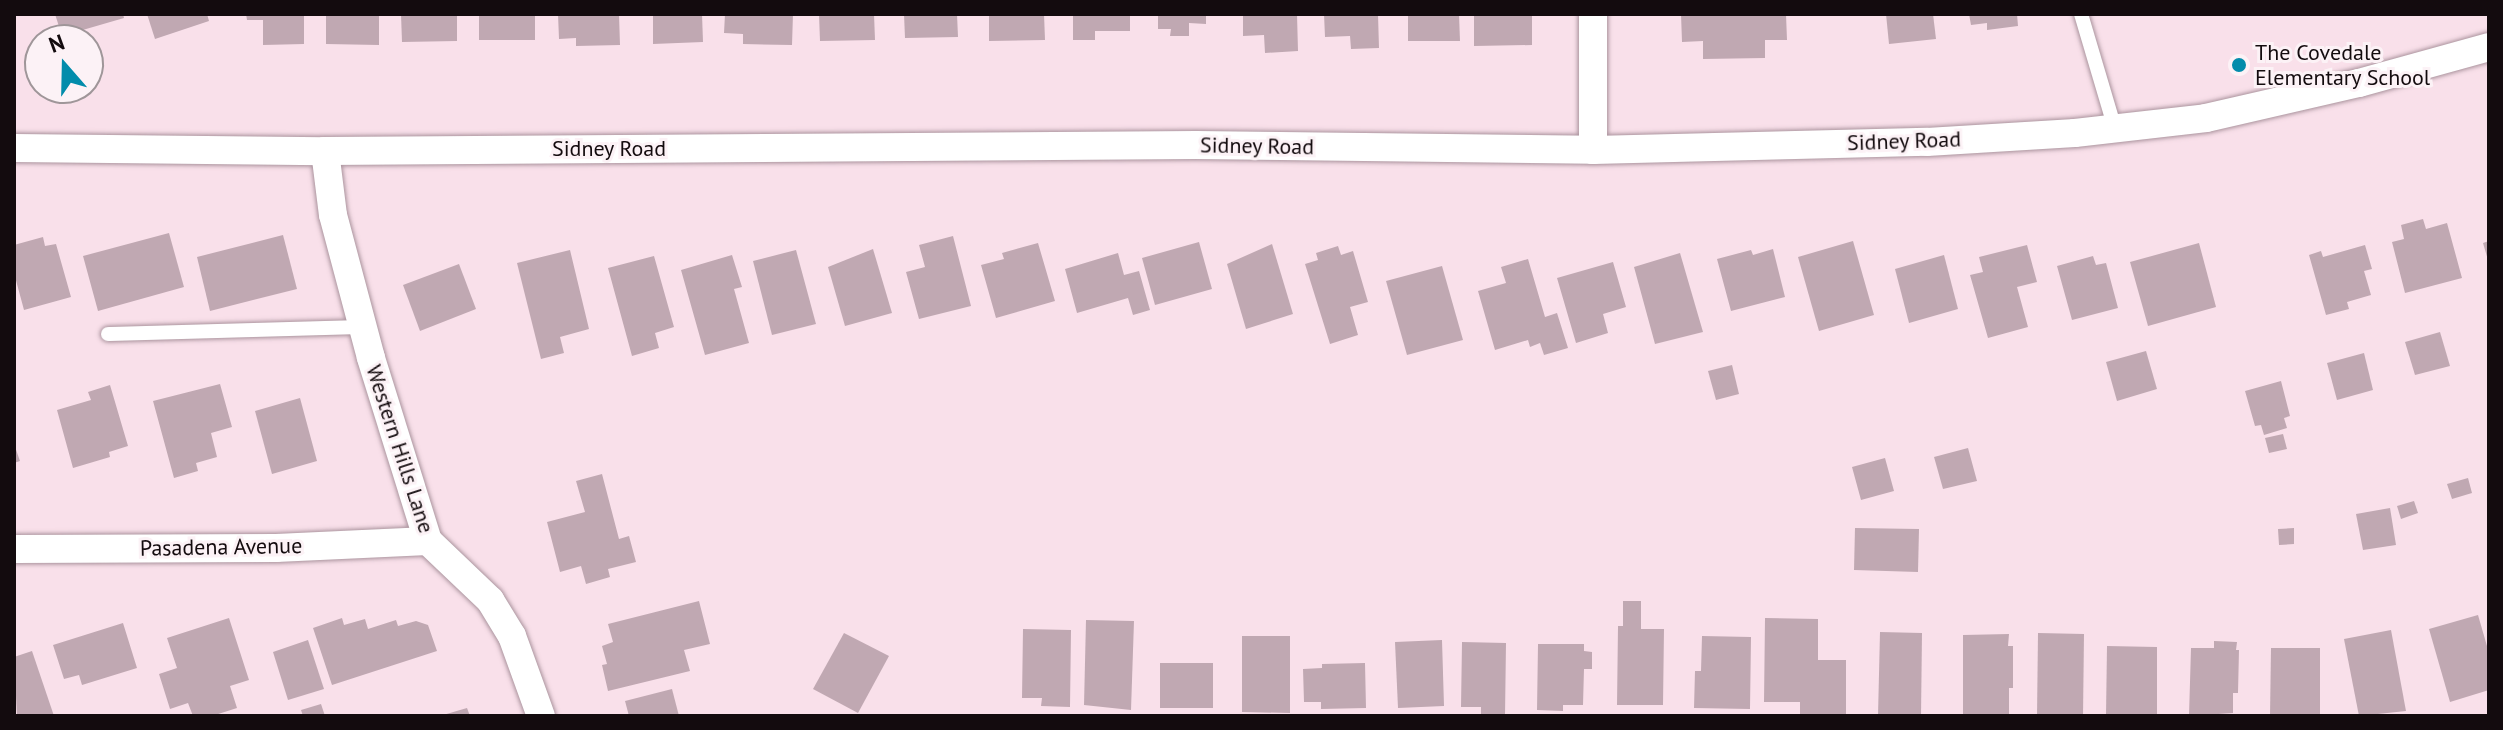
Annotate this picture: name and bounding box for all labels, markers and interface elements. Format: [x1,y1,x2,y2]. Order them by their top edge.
north arrow [24,24,104,104]
text: N [45,28,68,59]
place label: The Covedale Elementary School [2255,39,2431,90]
marker: The Covedale Elementary School [2230,56,2248,74]
street label: Sidney Road [1846,126,1962,156]
street label: Sidney Road [1199,132,1315,160]
street label: Sidney Road [552,136,666,162]
street label: Western Hills Lane [360,362,440,536]
street label: Pasadena Avenue [139,532,303,562]

